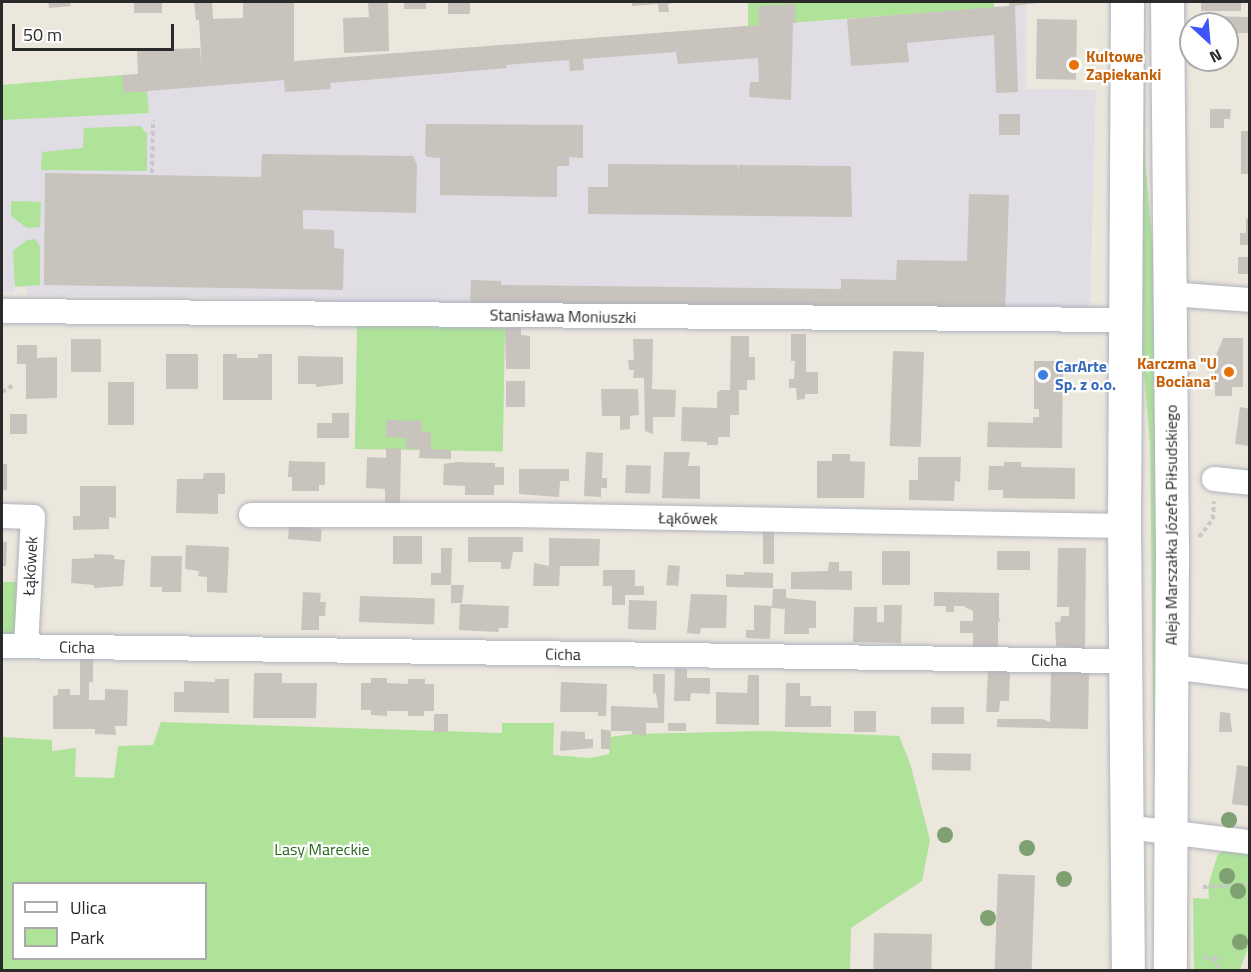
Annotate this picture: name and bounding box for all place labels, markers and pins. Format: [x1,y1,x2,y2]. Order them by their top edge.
place label: Kultowe Zapiekanki [1086,46,1161,84]
marker: Kultowe Zapiekanki [1067,58,1081,72]
place label: Karczma "U Bociana" [1137,353,1217,391]
place label: CarArte Sp. z o.o. [1055,356,1116,394]
marker: Karczma "U Bociana" [1222,365,1236,379]
marker: CarArte Sp. z o.o. [1036,368,1050,382]

